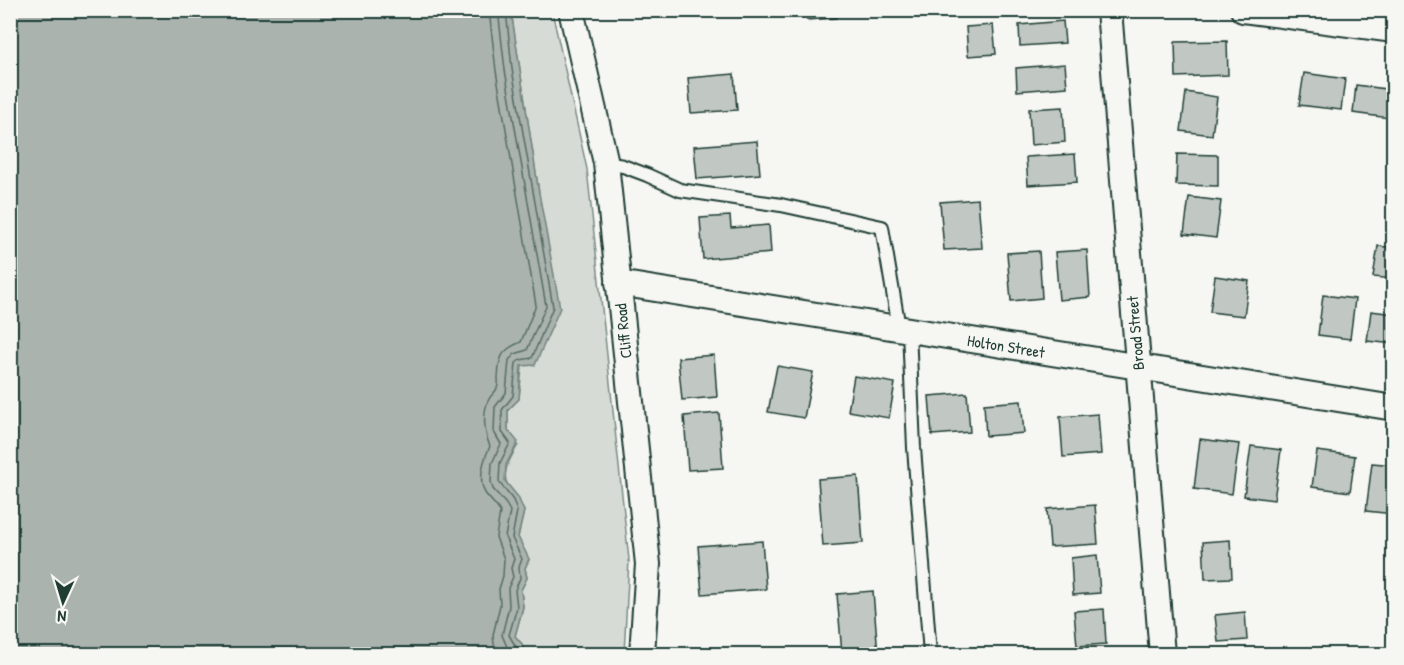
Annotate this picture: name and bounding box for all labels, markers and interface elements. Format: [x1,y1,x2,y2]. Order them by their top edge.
street label: Broad Street [1121,295,1149,371]
street label: Cliff Road [609,303,637,359]
street label: Holton Street [966,329,1047,363]
north arrow [33,572,93,632]
text: N [56,606,67,628]

